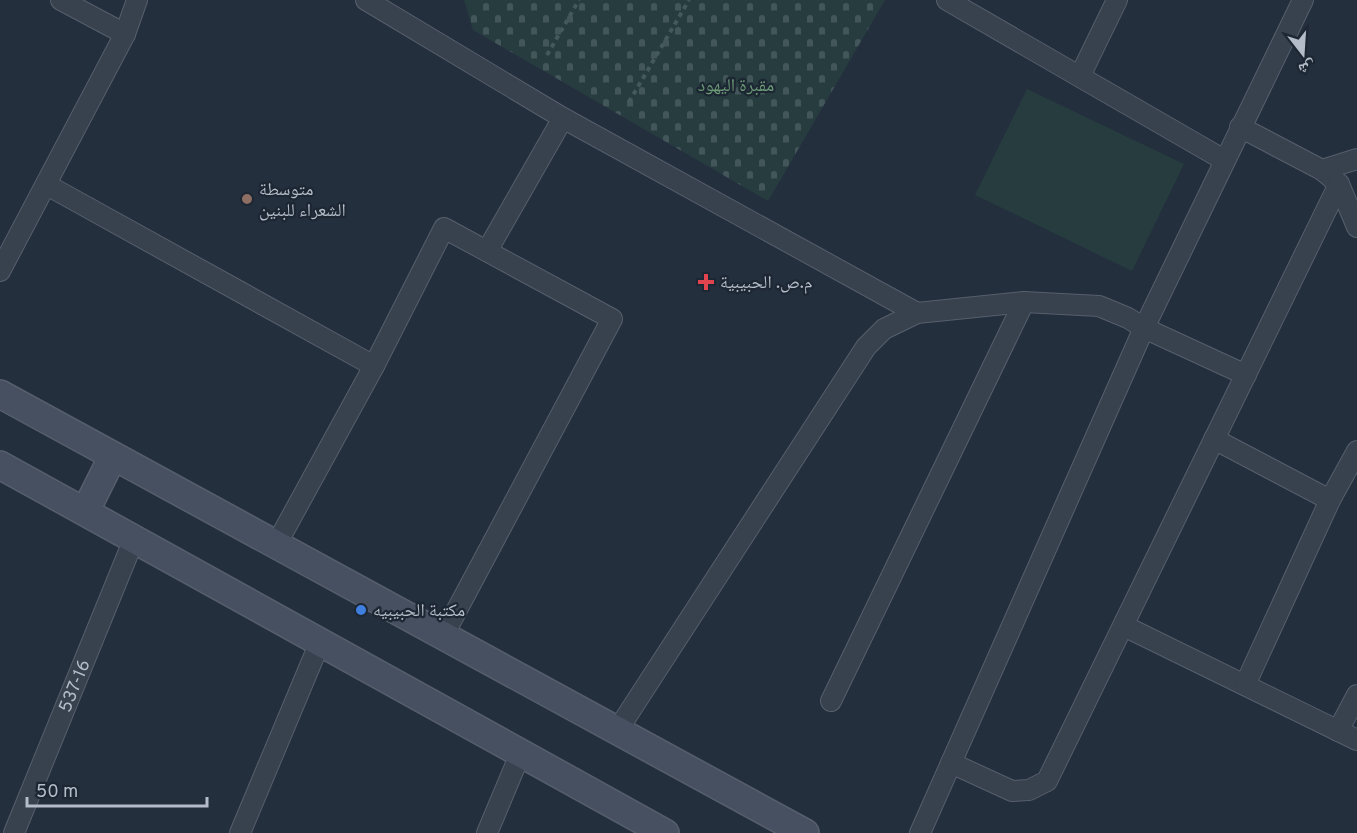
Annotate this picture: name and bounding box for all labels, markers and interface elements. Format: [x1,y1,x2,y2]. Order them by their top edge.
north arrow [1273,24,1333,84]
text: ش [1296,54,1318,78]
park label: مقبرة اليهود [698,75,774,98]
place label: متوسطة الشعراء للبنين [259,179,346,223]
marker: متوسطة الشعراء للبنين [240,192,254,206]
place label: م.ص. الحبيبية [720,272,813,295]
marker: م.ص. الحبيبية [697,273,715,291]
place label: مكتبة الحبيبيه [373,600,465,623]
marker: مكتبة الحبيبيه [354,603,368,617]
street label: 537-16 [54,657,97,716]
scale bar [27,770,207,808]
text: 50 m [36,781,78,804]

